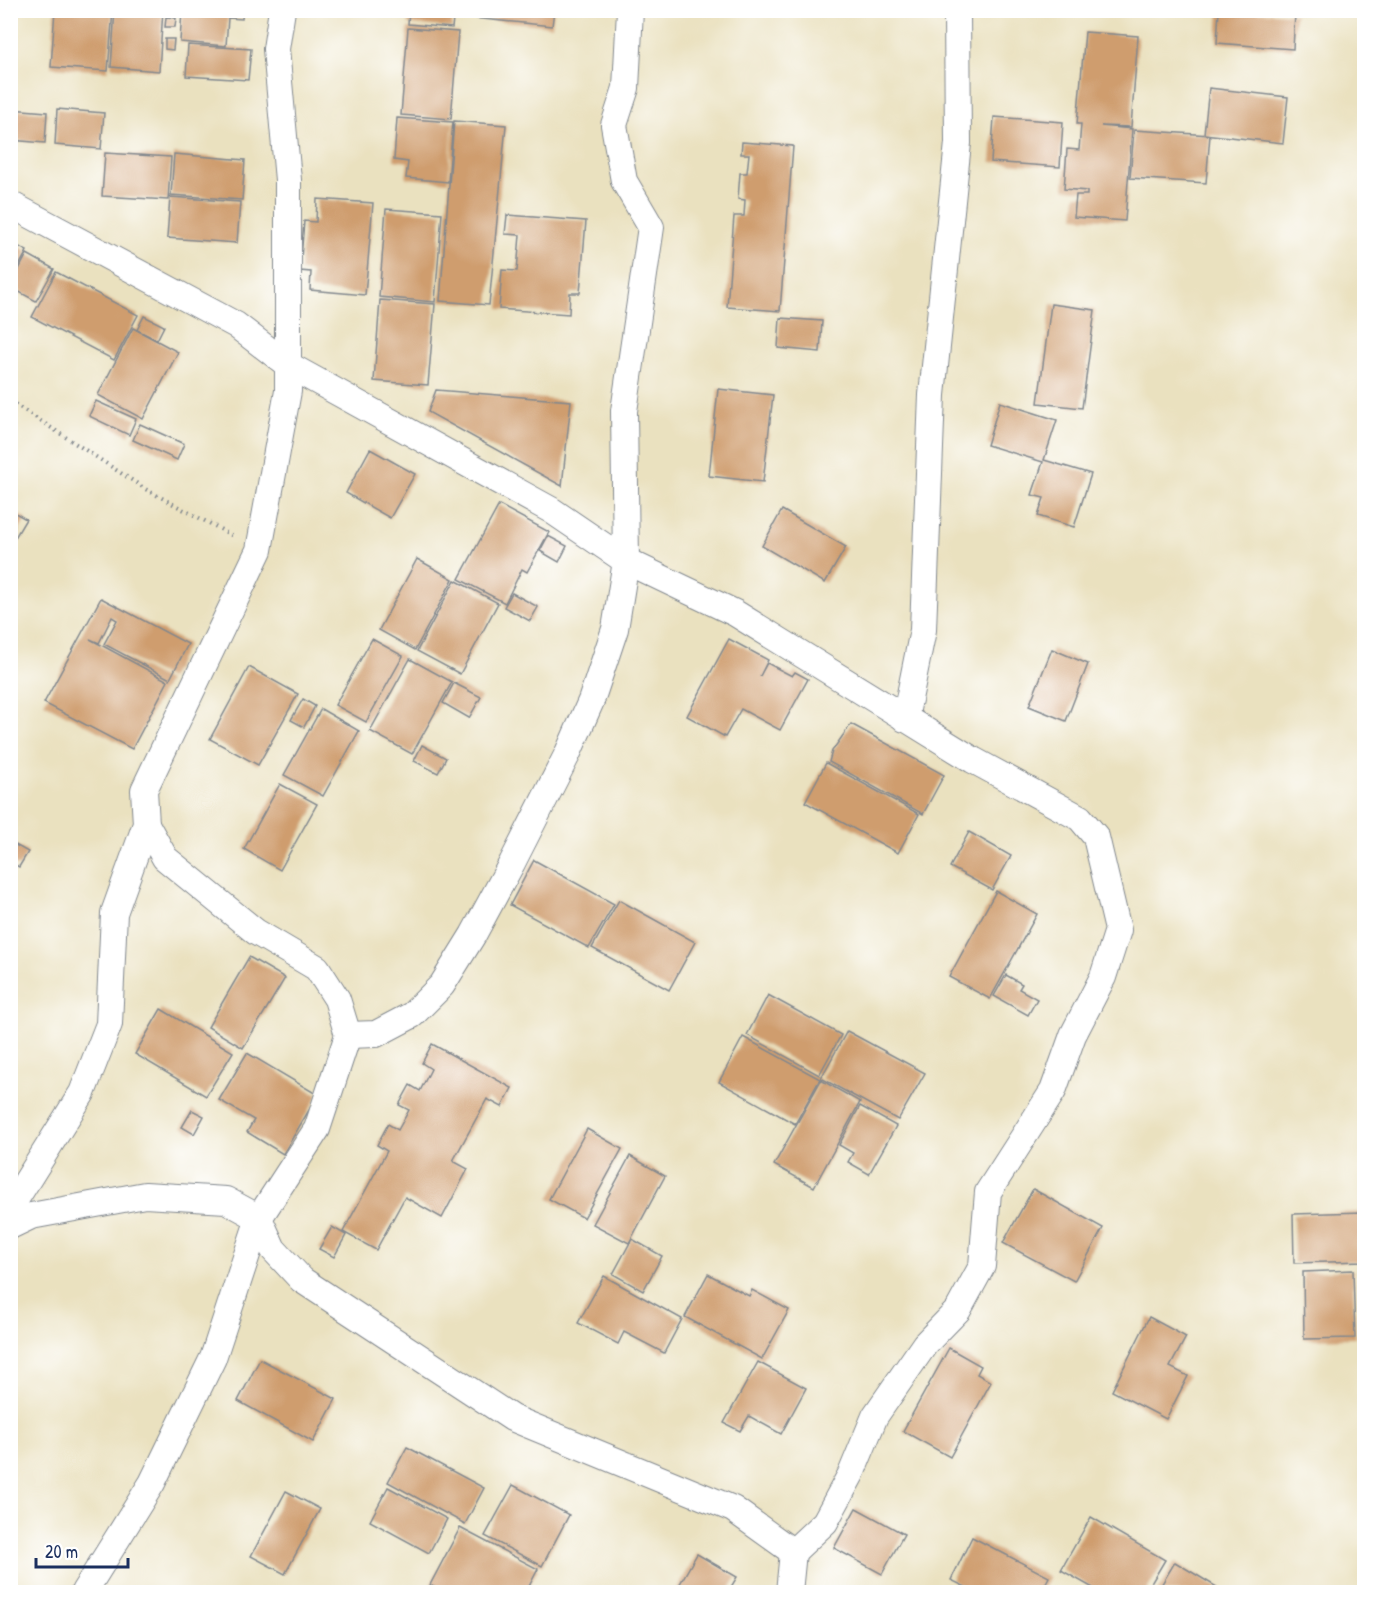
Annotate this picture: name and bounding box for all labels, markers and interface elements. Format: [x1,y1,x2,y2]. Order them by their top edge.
scale bar [36,1531,128,1569]
text: 20 m [45,1539,78,1564]

